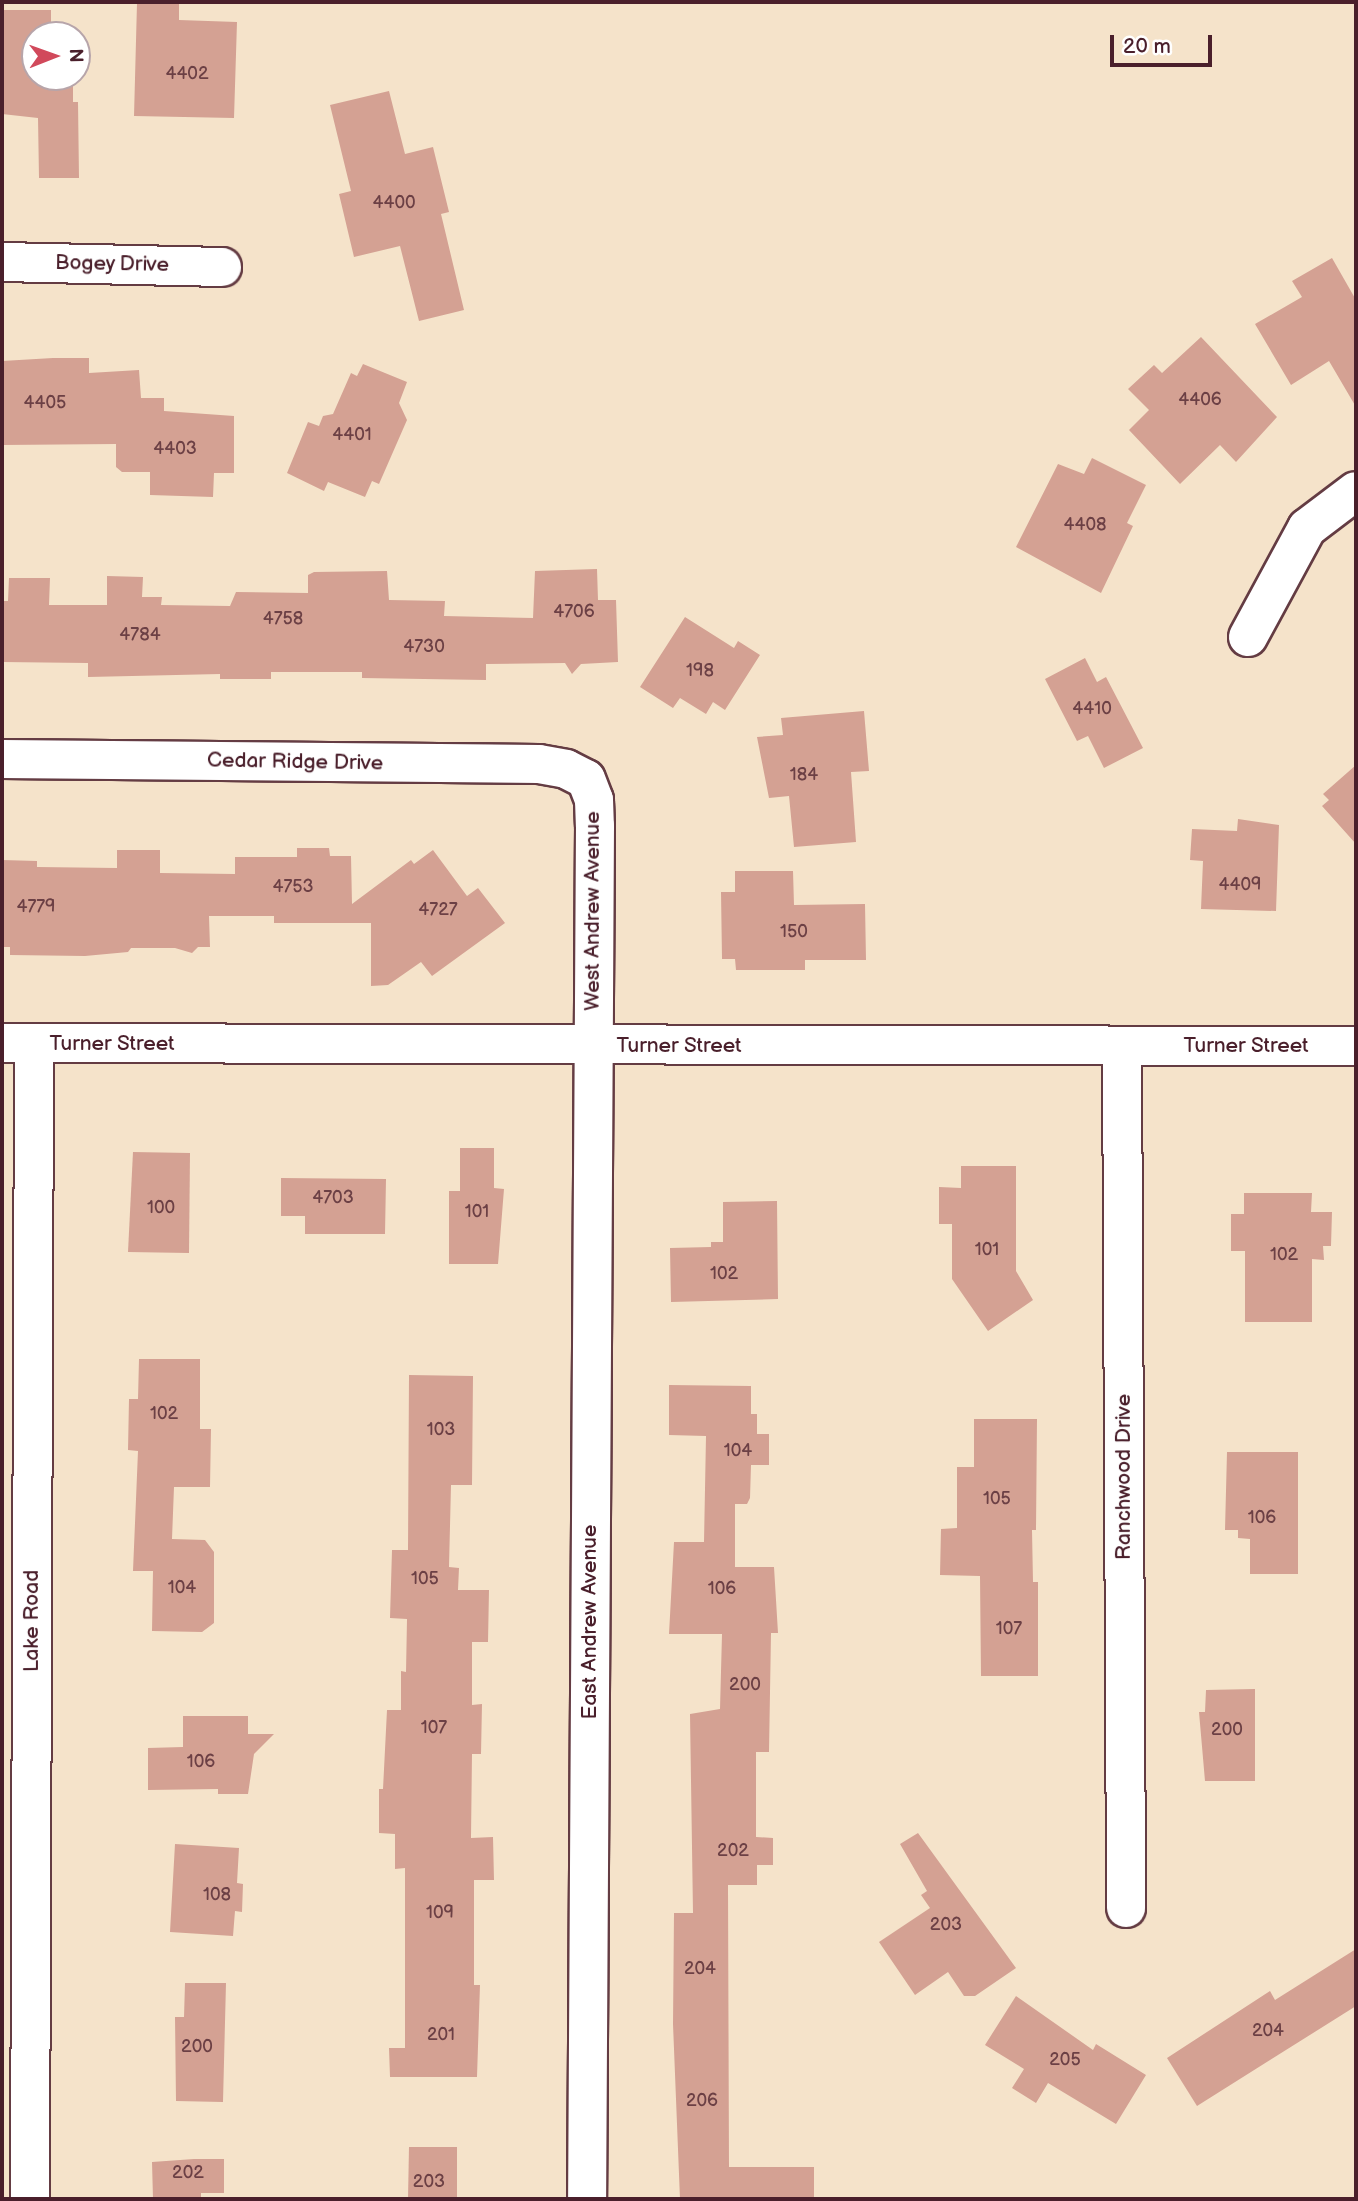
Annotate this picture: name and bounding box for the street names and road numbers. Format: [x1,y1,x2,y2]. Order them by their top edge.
street label: Bogey Drive [54,250,170,278]
street label: Cedar Ridge Drive [207,748,383,776]
street label: West Andrew Avenue [580,811,606,1011]
street label: Turner Street [49,1031,175,1057]
street label: Turner Street [616,1033,742,1059]
street label: Turner Street [1183,1033,1309,1059]
street label: Ranchwood Drive [1111,1394,1137,1560]
street label: East Andrew Avenue [577,1525,603,1719]
street label: Lake Road [19,1570,45,1672]

